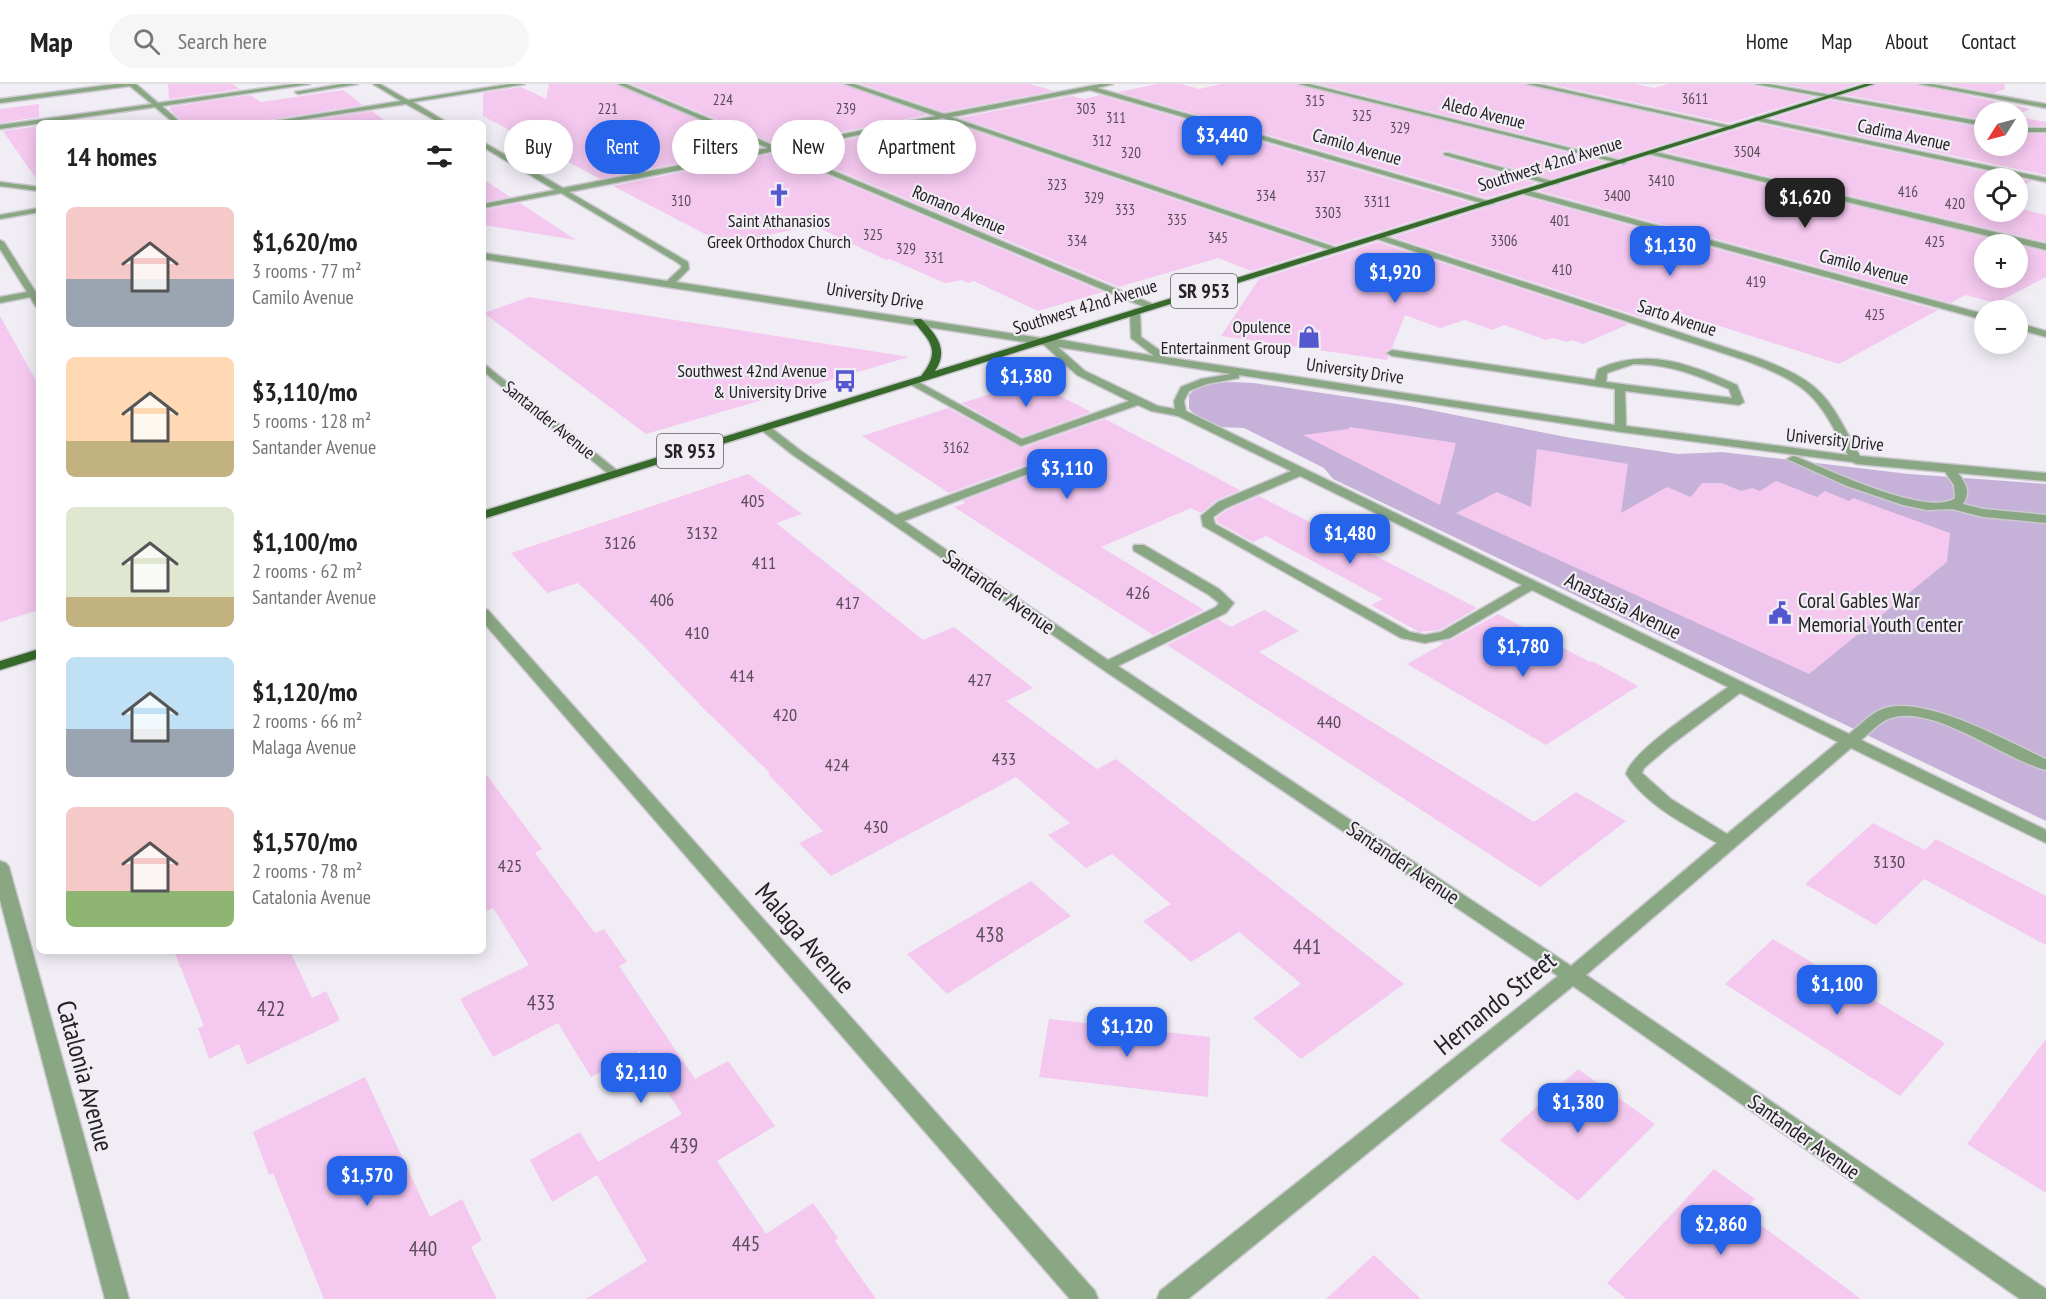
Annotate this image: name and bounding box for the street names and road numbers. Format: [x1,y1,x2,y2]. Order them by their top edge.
street label: Aledo Avenue [1440,91,1528,134]
street label: Cadima Avenue [1855,113,1953,156]
street label: Camilo Avenue [1310,123,1404,170]
street label: Southwest 42nd Avenue [1475,131,1625,196]
street label: Romano Avenue [909,180,1009,240]
street label: Camilo Avenue [1817,244,1911,289]
street label: Southwest 42nd Avenue [1010,274,1160,339]
road number: SR 953 [1171,274,1237,308]
street label: University Drive [825,276,925,315]
street label: Sarto Avenue [1635,294,1720,341]
street label: University Drive [1305,352,1405,389]
street label: Santander Avenue [499,375,600,464]
street label: University Drive [1785,423,1885,456]
road number: SR 953 [657,434,723,468]
street label: Santander Avenue [938,543,1060,640]
street label: Anastasia Avenue [1561,566,1686,645]
street label: Santander Avenue [1342,815,1465,910]
street label: Malaga Avenue [748,876,862,1000]
street label: Hernando Street [1427,944,1562,1062]
street label: Catalonia Avenue [50,997,121,1155]
street label: Santander Avenue [1743,1088,1865,1185]

